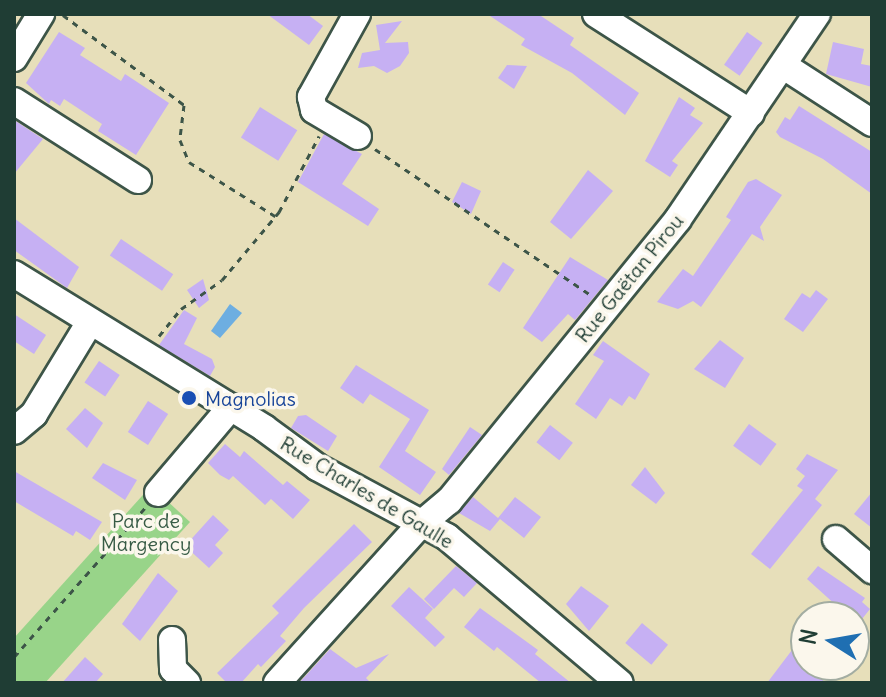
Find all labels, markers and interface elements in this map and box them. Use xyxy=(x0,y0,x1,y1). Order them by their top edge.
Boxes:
street label: Rue Gaëtan Pirou xyxy=(570,209,688,347)
place label: Magnolias xyxy=(205,386,296,410)
marker: Magnolias xyxy=(180,389,198,407)
street label: Rue Charles de Gaulle xyxy=(276,431,458,553)
park label: Parc de Margency xyxy=(101,508,191,555)
north arrow xyxy=(790,601,870,681)
text: N xyxy=(793,627,824,647)

